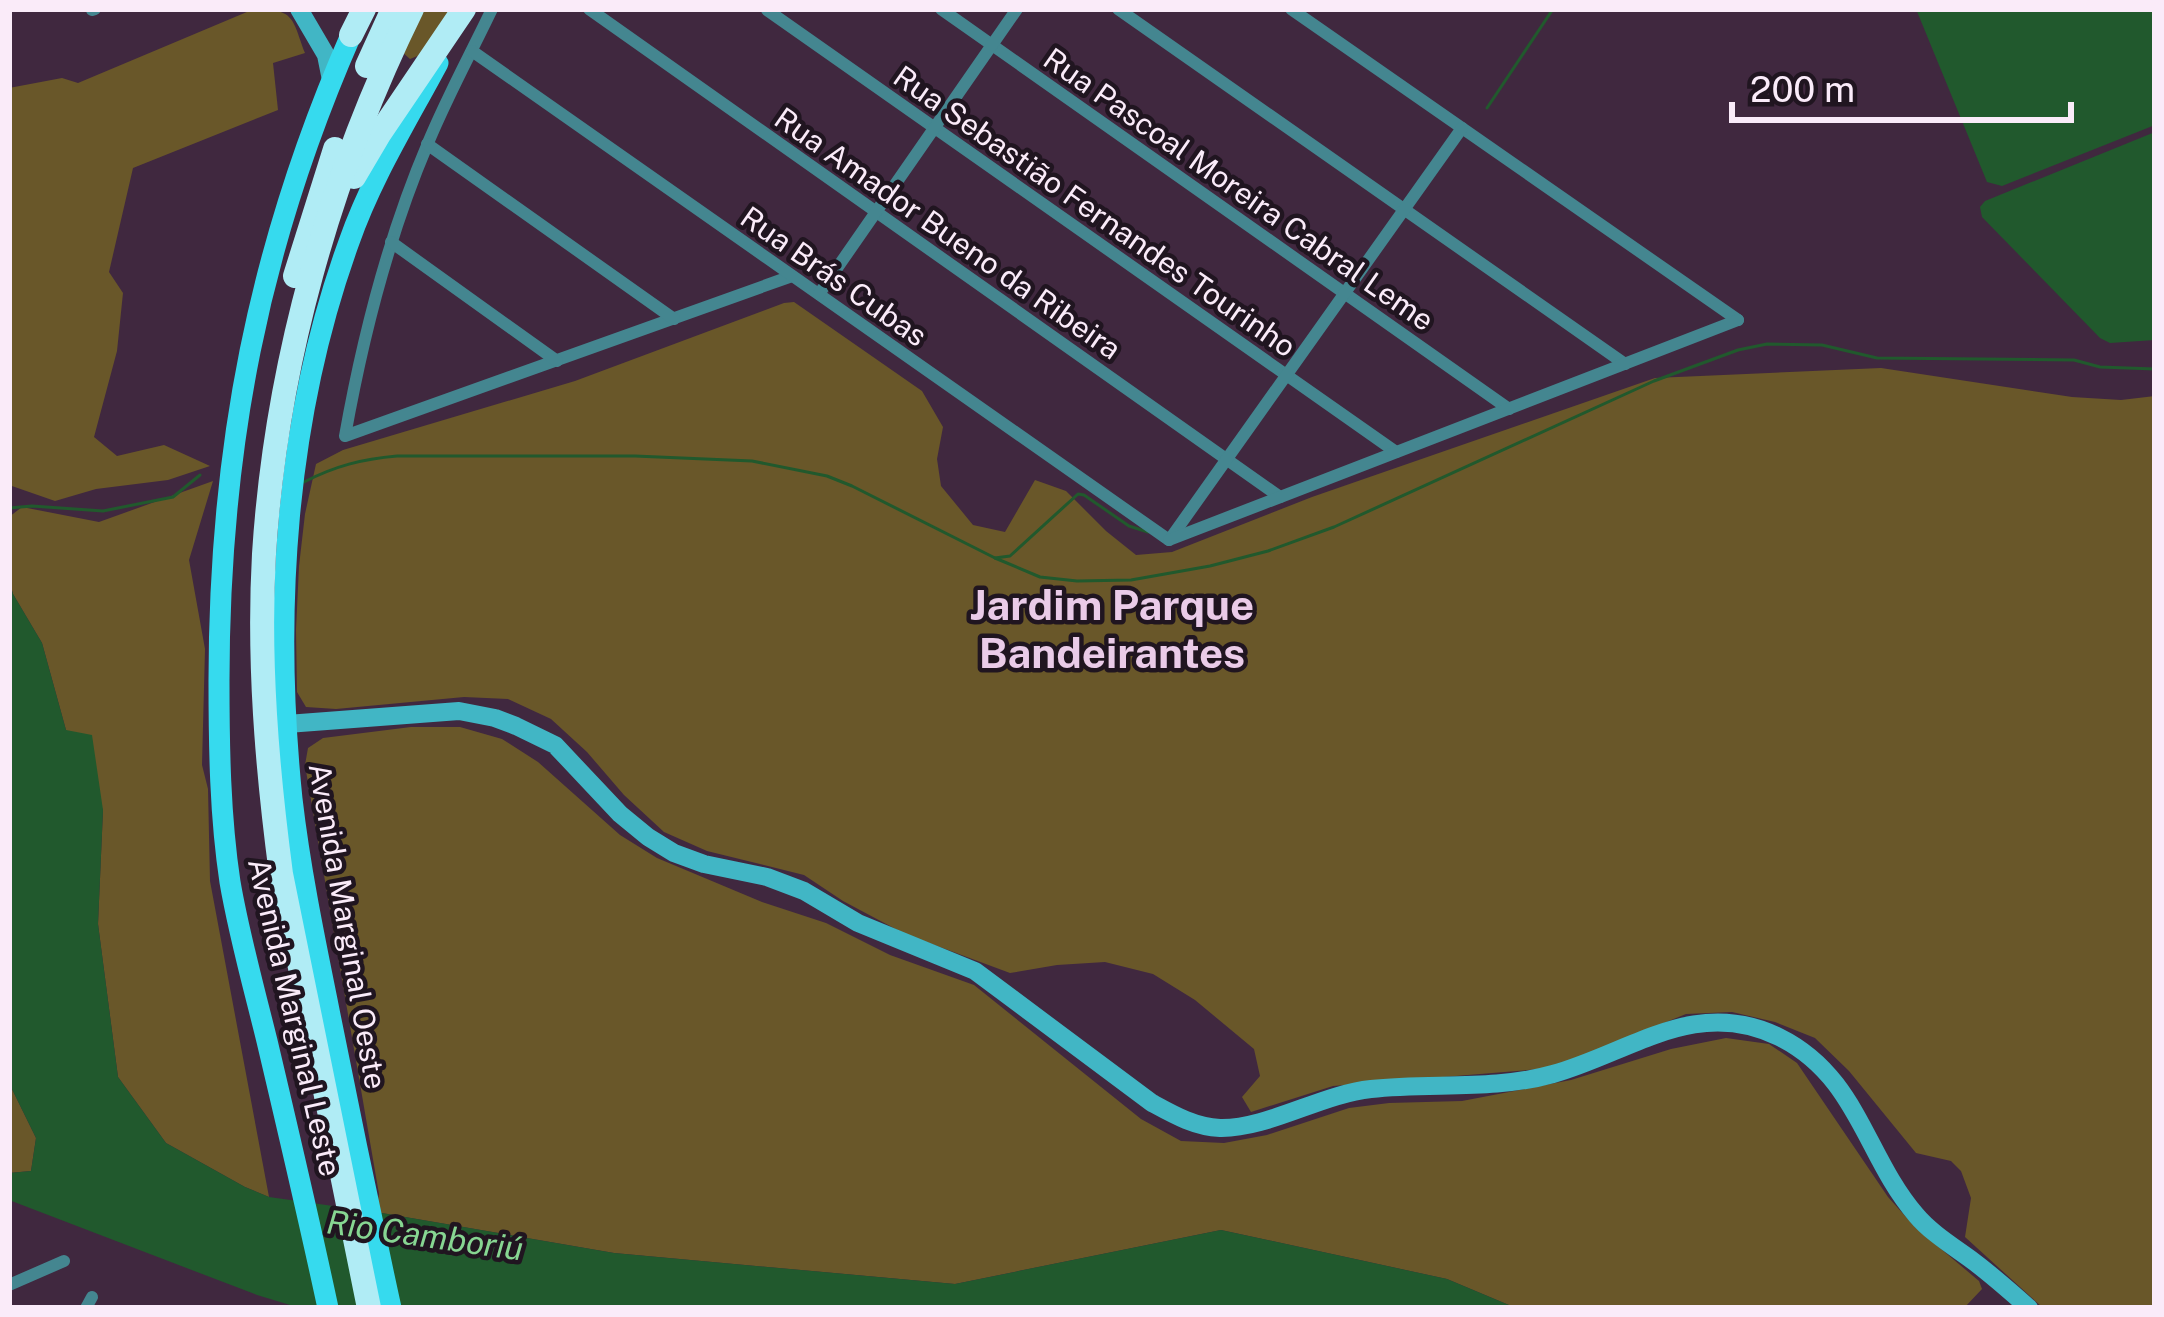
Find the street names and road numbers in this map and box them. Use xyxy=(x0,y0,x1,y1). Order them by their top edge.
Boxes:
street label: Rua Pascoal Moreira Cabral Leme xyxy=(1037,40,1441,338)
street label: Rua Sebastião Fernandes Tourinho xyxy=(887,58,1303,364)
street label: Rua Amador Bueno da Ribeira xyxy=(768,99,1128,367)
street label: Rua Brás Cubas xyxy=(734,198,934,354)
street label: Avenida Marginal Oeste xyxy=(302,760,394,1092)
street label: Avenida Marginal Leste xyxy=(241,854,349,1180)

